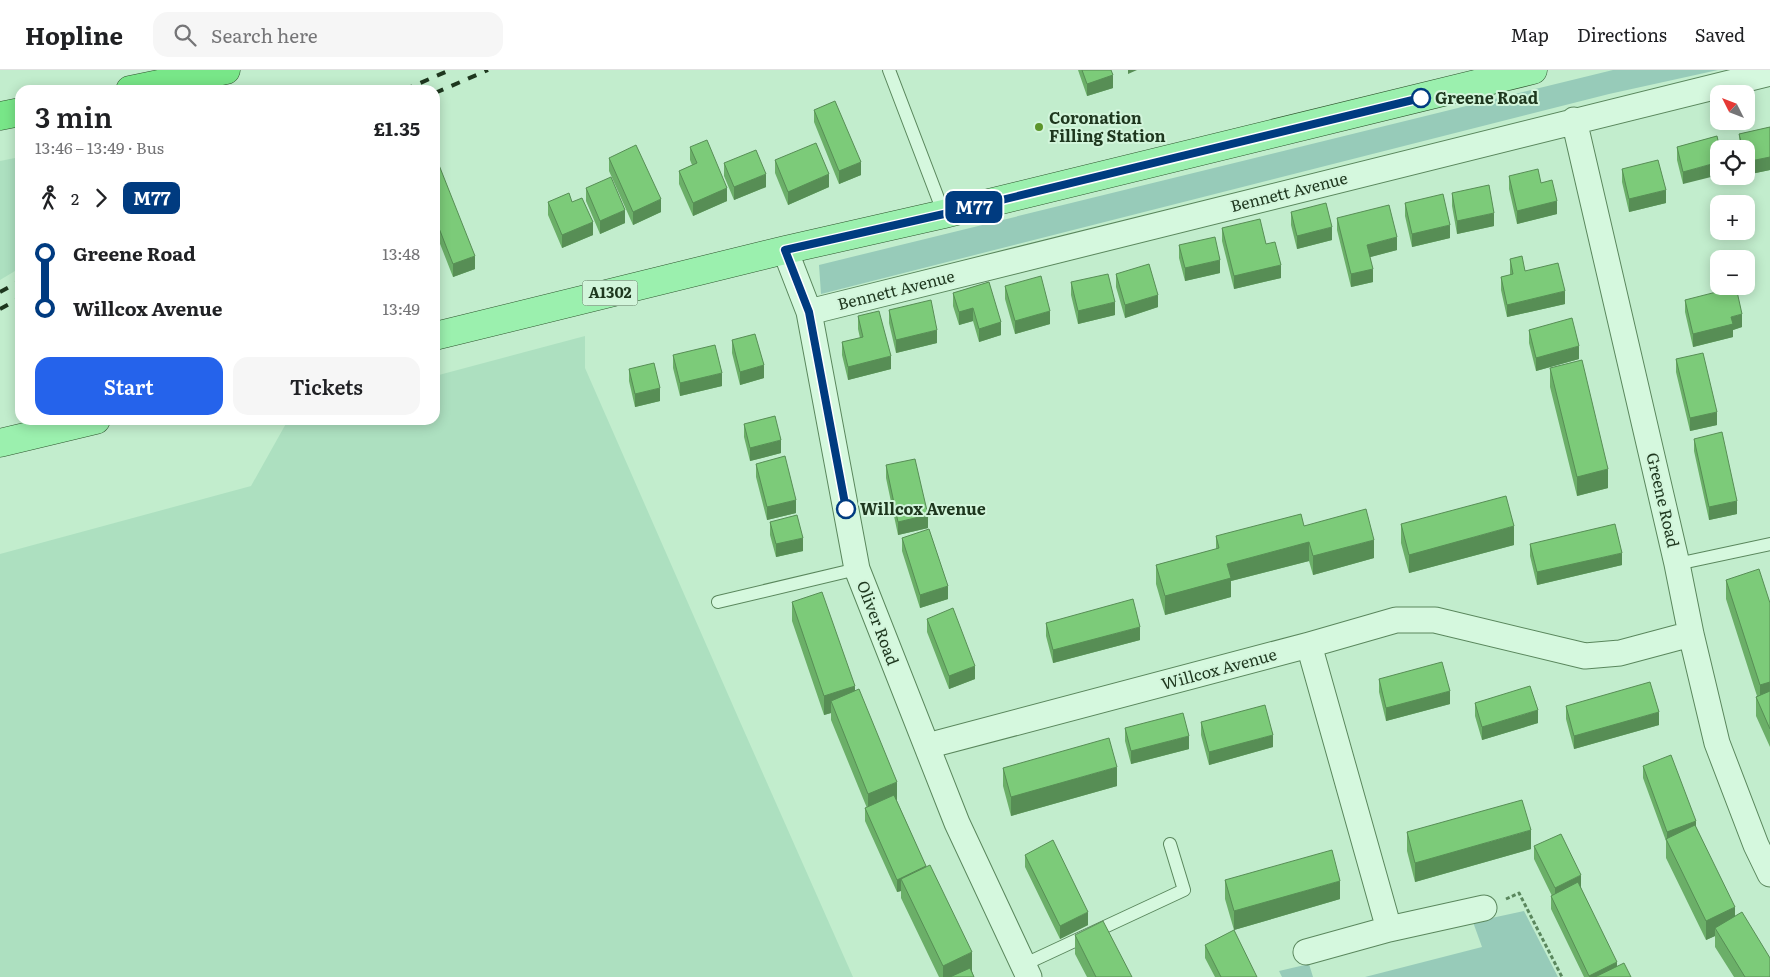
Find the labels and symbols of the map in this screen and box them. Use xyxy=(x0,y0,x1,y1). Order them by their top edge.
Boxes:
place label: Greene Road xyxy=(1435,85,1539,109)
north arrow xyxy=(1710,85,1755,130)
marker: Greene Road xyxy=(1411,88,1431,108)
place label: Coronation Filling Station xyxy=(1049,105,1166,147)
marker: Coronation Filling Station xyxy=(1033,121,1045,133)
street label: Bennett Avenue xyxy=(1228,165,1350,217)
line badge: M77 xyxy=(945,191,1003,223)
street label: Bennett Avenue xyxy=(835,263,957,315)
road number: A1302 xyxy=(582,280,638,306)
street label: Greene Road xyxy=(1641,450,1687,550)
place label: Willcox Avenue xyxy=(860,496,986,520)
marker: Willcox Avenue xyxy=(836,499,856,519)
street label: Oliver Road xyxy=(852,577,906,669)
street label: Willcox Avenue xyxy=(1158,641,1279,695)

